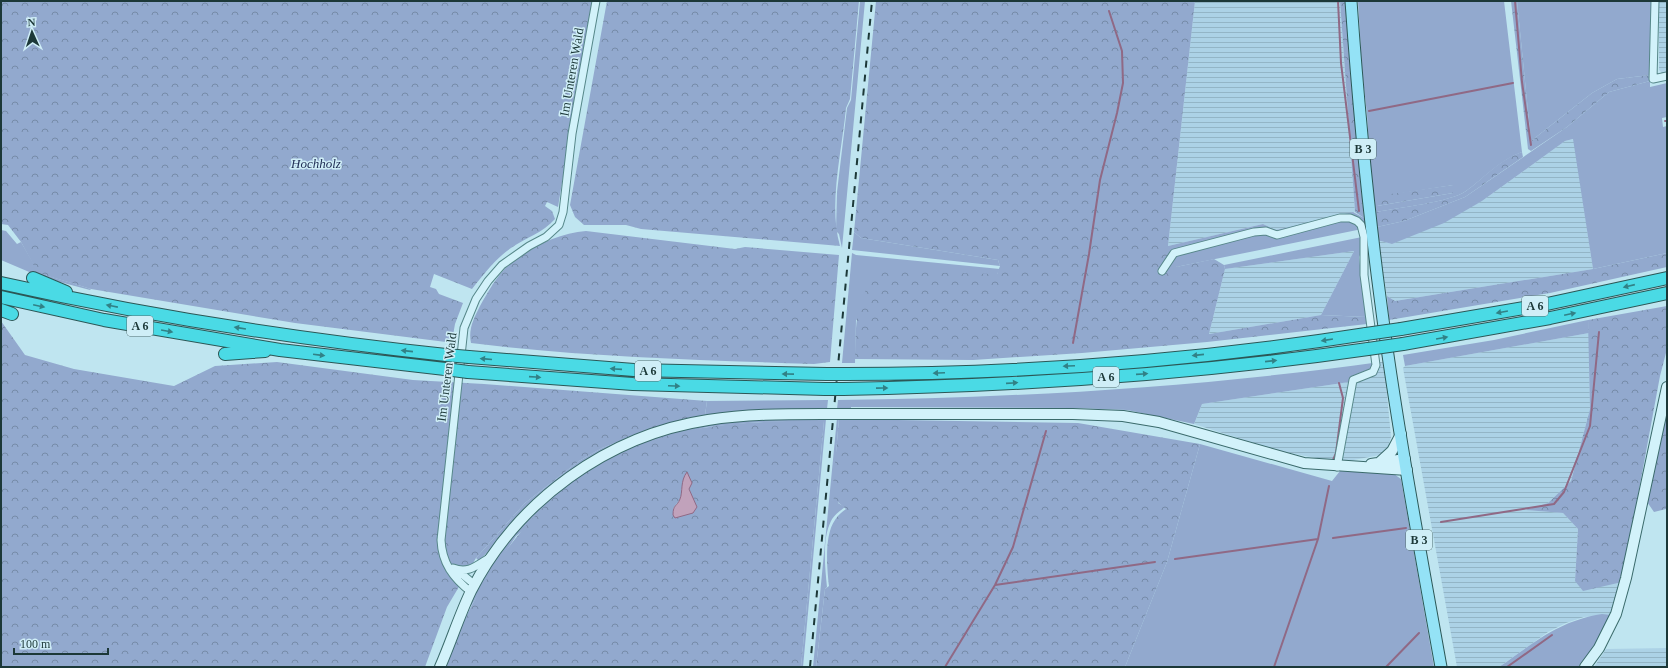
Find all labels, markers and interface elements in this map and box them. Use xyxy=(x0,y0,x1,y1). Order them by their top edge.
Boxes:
north arrow xyxy=(12,12,52,52)
text: N xyxy=(27,16,36,28)
street label: Im Unteren Wald xyxy=(556,26,587,118)
road number: B 3 xyxy=(1350,139,1376,159)
park label: Hochholz xyxy=(290,156,341,171)
one-way arrow xyxy=(1623,284,1635,290)
road number: A 6 xyxy=(1522,296,1548,316)
one-way arrow xyxy=(33,303,45,309)
one-way arrow xyxy=(106,303,118,309)
one-way arrow xyxy=(1495,310,1508,316)
one-way arrow xyxy=(1563,311,1576,317)
road number: A 6 xyxy=(127,316,153,336)
one-way arrow xyxy=(234,325,246,331)
one-way arrow xyxy=(161,328,173,334)
street label: Im Unteren Wald xyxy=(434,331,459,422)
one-way arrow xyxy=(1436,334,1448,340)
one-way arrow xyxy=(1321,337,1333,343)
one-way arrow xyxy=(401,347,413,354)
one-way arrow xyxy=(313,351,325,358)
one-way arrow xyxy=(1192,352,1204,358)
one-way arrow xyxy=(480,355,492,362)
one-way arrow xyxy=(1265,358,1277,364)
road number: A 6 xyxy=(635,361,661,381)
one-way arrow xyxy=(1063,363,1075,370)
one-way arrow xyxy=(610,365,622,372)
road number: A 6 xyxy=(1093,367,1119,387)
one-way arrow xyxy=(933,369,945,376)
one-way arrow xyxy=(781,371,794,377)
one-way arrow xyxy=(1136,371,1148,378)
one-way arrow xyxy=(529,374,541,381)
one-way arrow xyxy=(1006,380,1018,387)
one-way arrow xyxy=(668,382,680,389)
one-way arrow xyxy=(876,385,889,391)
road number: B 3 xyxy=(1406,530,1432,550)
scale bar xyxy=(14,630,108,656)
text: 100 m xyxy=(20,637,51,651)

